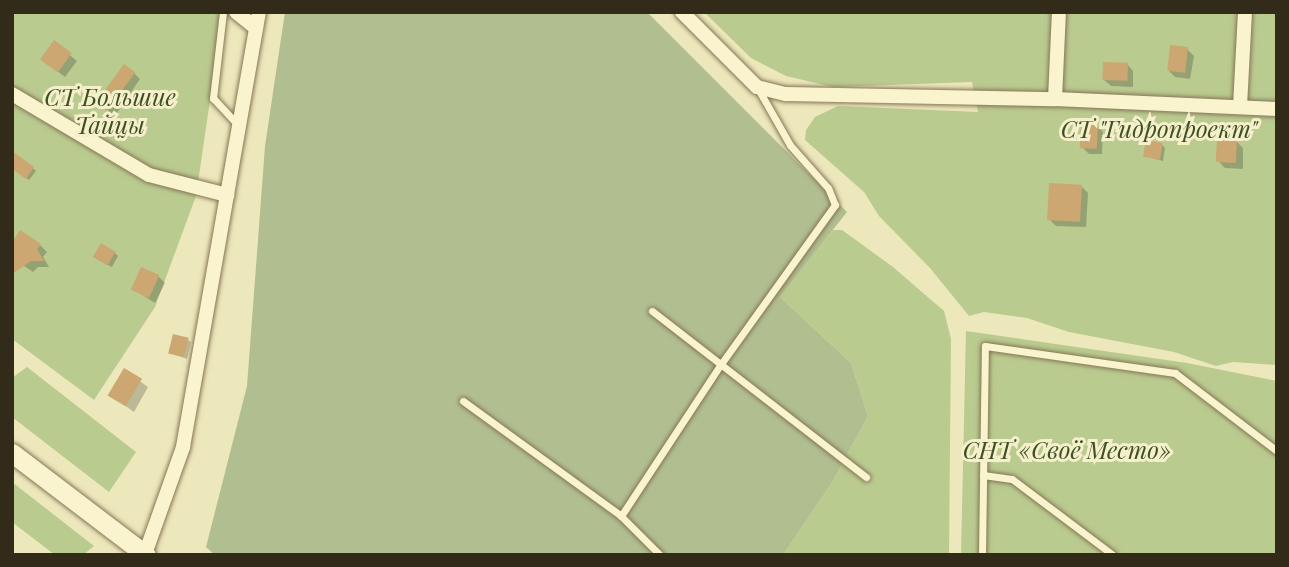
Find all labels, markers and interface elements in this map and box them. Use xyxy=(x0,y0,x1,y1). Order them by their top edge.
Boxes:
park label: СТ Большие Тайцы xyxy=(44,83,176,139)
park label: СТ "Гидропроект" xyxy=(1061,115,1257,143)
park label: СНТ «Своё Место» xyxy=(963,436,1171,464)

